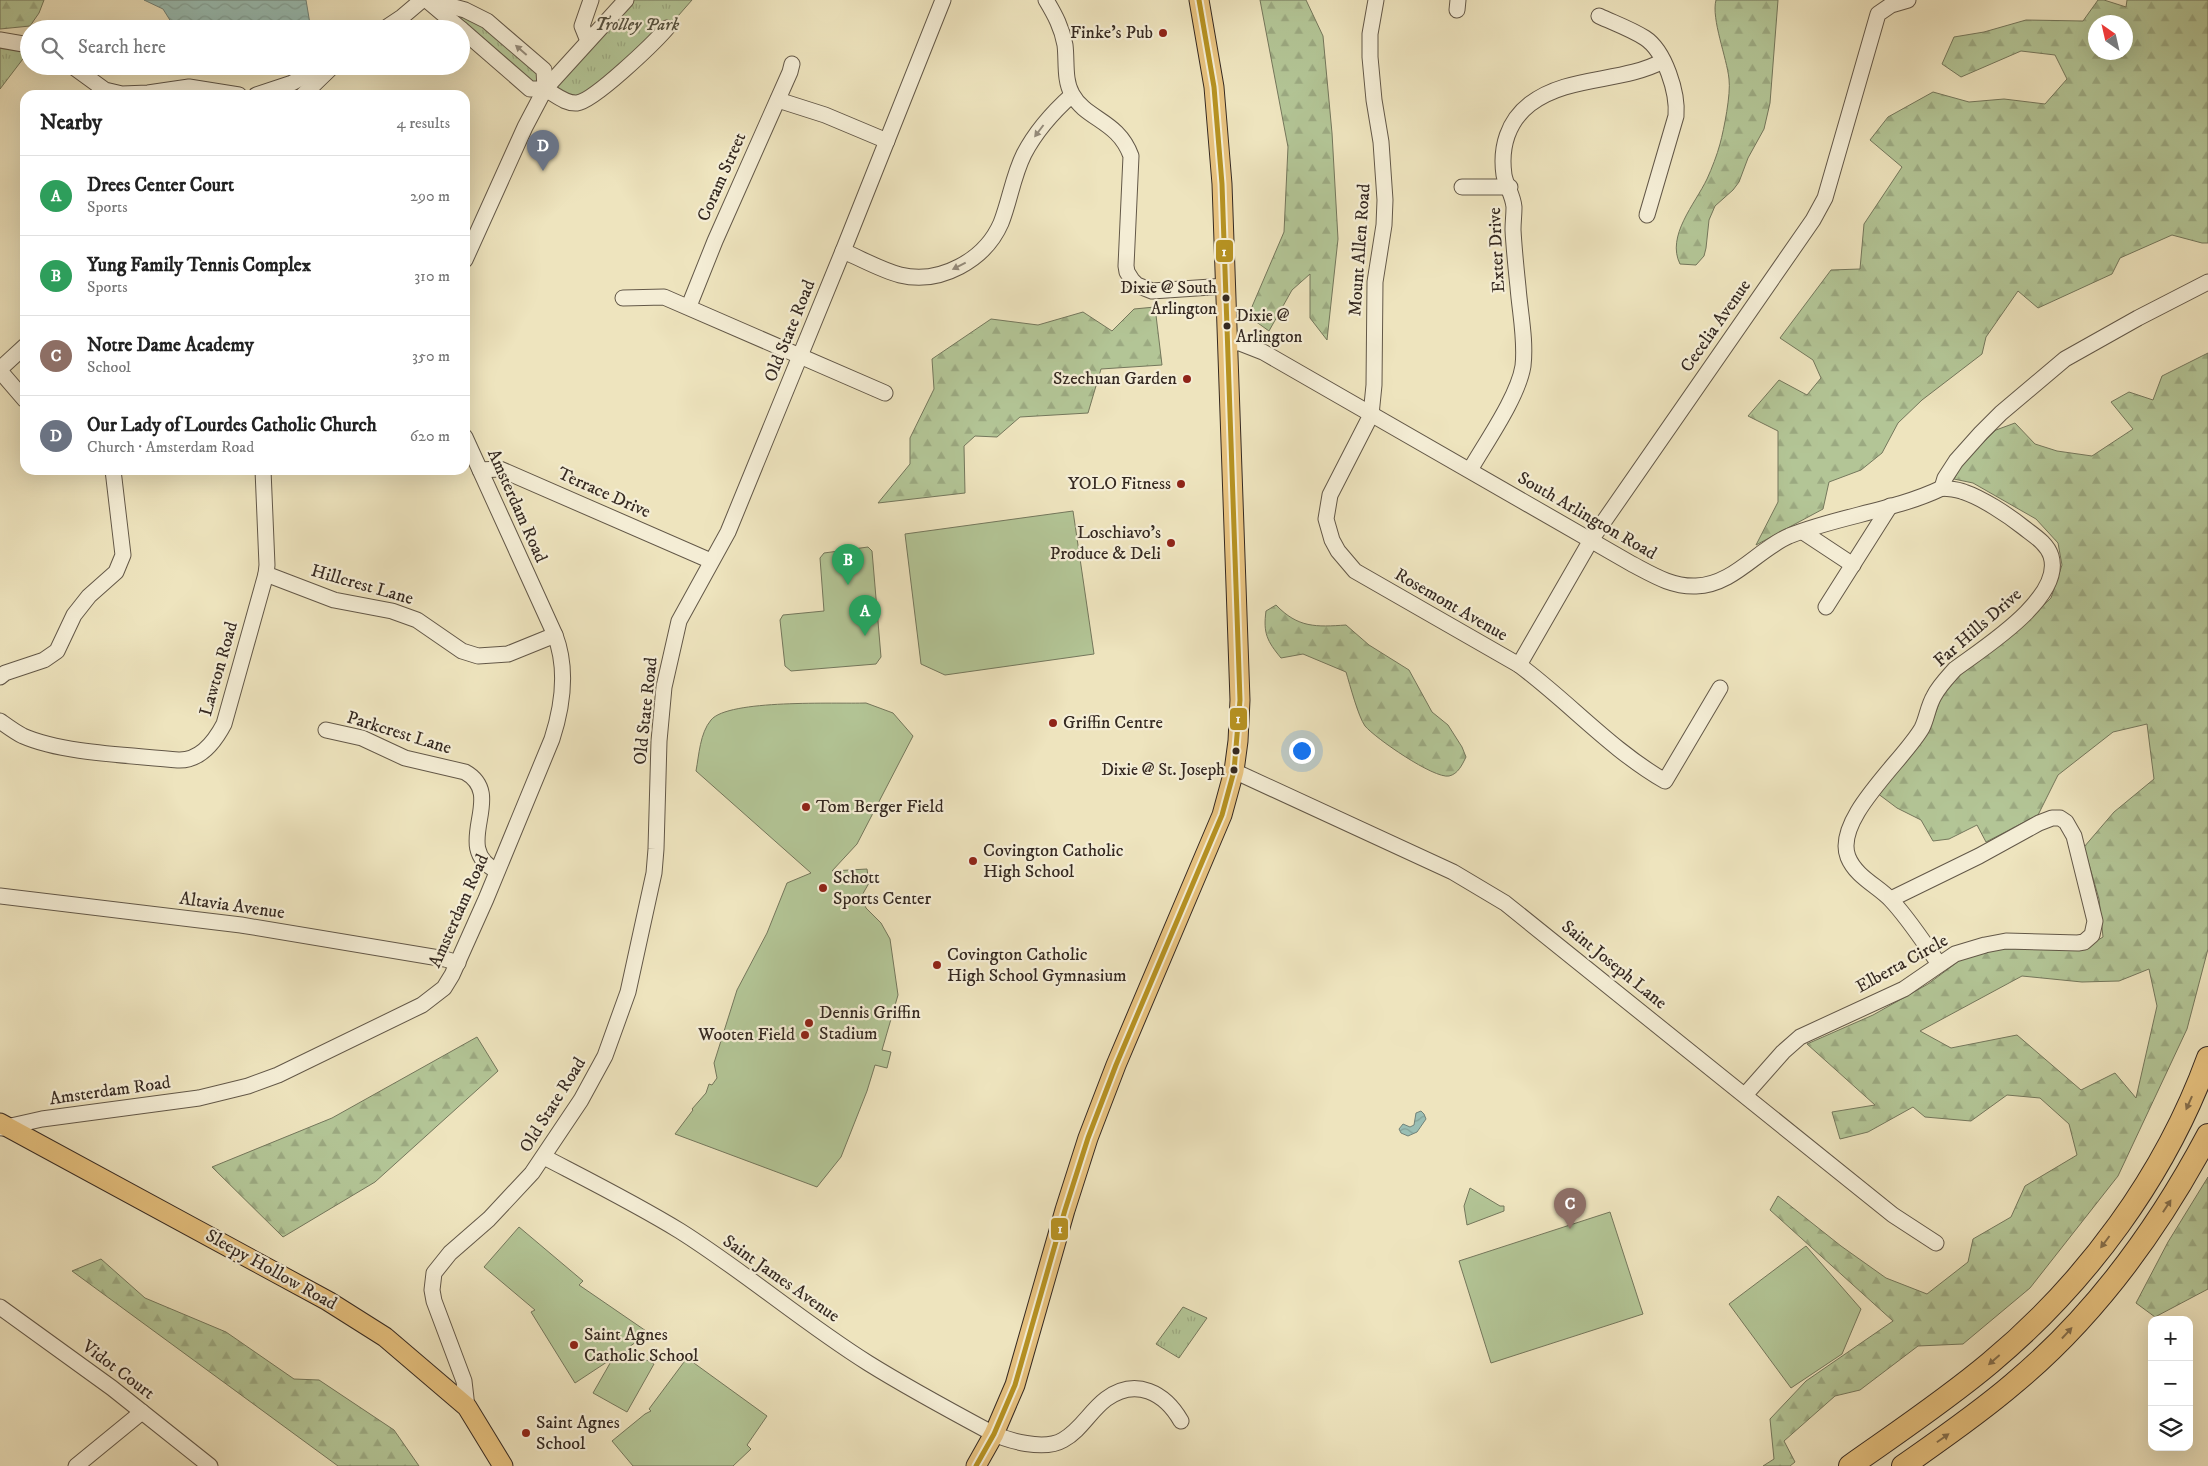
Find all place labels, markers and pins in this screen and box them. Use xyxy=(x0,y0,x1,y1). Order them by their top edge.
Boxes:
place label: Finke's Pub xyxy=(1070,22,1153,44)
marker: Finke's Pub xyxy=(1157,27,1169,39)
pin: D xyxy=(527,130,559,171)
place label: Dixie @ South Arlington xyxy=(1120,277,1217,320)
marker: Dixie @ South Arlington xyxy=(1221,293,1231,303)
place label: Dixie @ Arlington xyxy=(1236,305,1302,348)
marker: Dixie @ Arlington xyxy=(1222,321,1232,331)
place label: Szechuan Garden xyxy=(1053,368,1178,390)
marker: Szechuan Garden xyxy=(1181,373,1193,385)
place label: YOLO Fitness xyxy=(1068,473,1171,495)
marker: YOLO Fitness xyxy=(1175,478,1187,490)
place label: Loschiavo's Produce & Deli xyxy=(1050,522,1161,565)
marker: Loschiavo's Produce & Deli xyxy=(1165,537,1177,549)
pin: B xyxy=(832,544,864,585)
pin: A xyxy=(849,595,881,636)
place label: Griffin Centre xyxy=(1063,712,1163,734)
marker: Griffin Centre xyxy=(1047,717,1059,729)
unlabelled marker xyxy=(1231,746,1241,756)
place label: Dixie @ St. Joseph xyxy=(1101,759,1225,781)
marker: Dixie @ St. Joseph xyxy=(1229,765,1239,775)
place label: Tom Berger Field xyxy=(816,796,944,818)
marker: Tom Berger Field xyxy=(800,801,812,813)
place label: Covington Catholic High School xyxy=(983,840,1124,883)
marker: Covington Catholic High School xyxy=(967,855,979,867)
place label: Schott Sports Center xyxy=(833,867,931,910)
marker: Schott Sports Center xyxy=(817,882,829,894)
place label: Covington Catholic High School Gymnasium xyxy=(947,944,1127,987)
marker: Covington Catholic High School Gymnasium xyxy=(931,959,943,971)
place label: Dennis Griffin Stadium xyxy=(819,1002,921,1045)
marker: Dennis Griffin Stadium xyxy=(803,1017,815,1029)
place label: Wooten Field xyxy=(697,1024,795,1046)
marker: Wooten Field xyxy=(799,1029,811,1041)
pin: C xyxy=(1554,1188,1586,1229)
place label: Saint Agnes Catholic School xyxy=(584,1324,699,1367)
marker: Saint Agnes Catholic School xyxy=(568,1339,580,1351)
place label: Saint Agnes School xyxy=(536,1412,620,1455)
marker: Saint Agnes School xyxy=(520,1427,532,1439)

